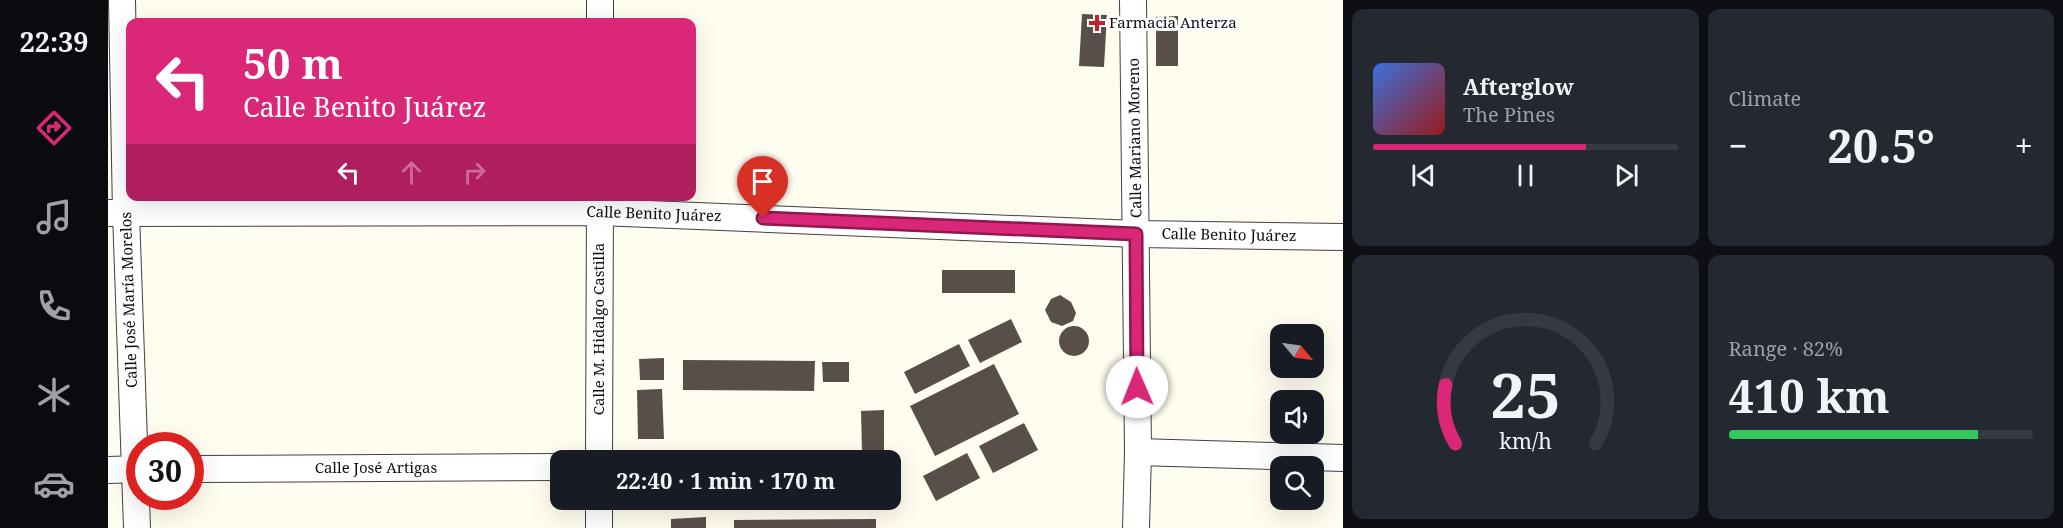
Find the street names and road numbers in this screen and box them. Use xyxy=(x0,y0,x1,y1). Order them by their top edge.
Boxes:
street label: Calle Mariano Moreno xyxy=(1123,58,1145,218)
street label: Calle Benito Juárez xyxy=(586,201,722,225)
street label: Calle José María Morelos xyxy=(115,211,141,388)
street label: Calle Benito Juárez xyxy=(1161,223,1297,245)
street label: Calle M. Hidalgo Castilla xyxy=(588,243,608,415)
street label: Calle José Artigas xyxy=(315,457,438,477)

